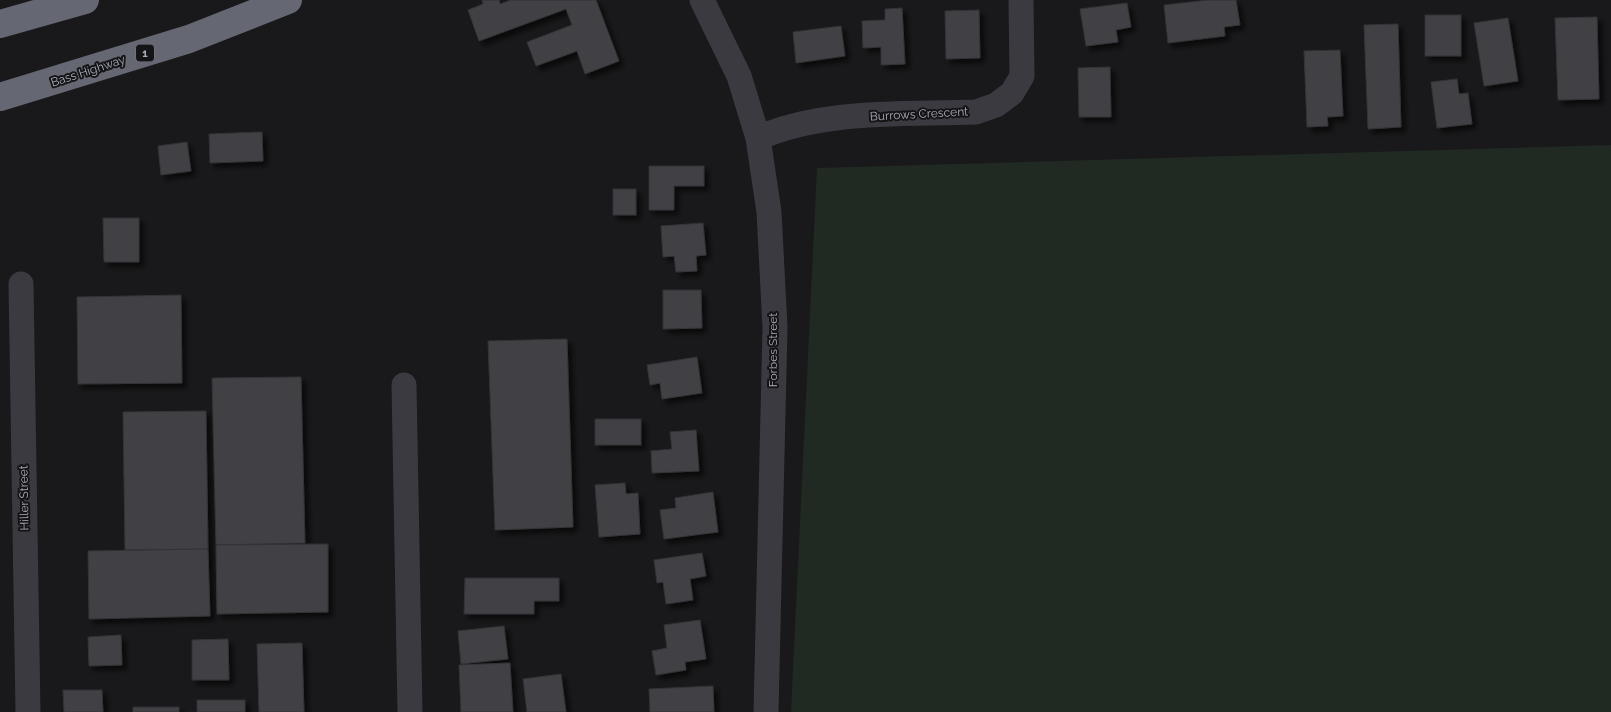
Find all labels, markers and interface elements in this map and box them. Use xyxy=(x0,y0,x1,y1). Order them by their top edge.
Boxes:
road number: 1 xyxy=(136,44,154,62)
street label: Bass Highway xyxy=(49,52,127,90)
street label: Burrows Crescent xyxy=(870,104,968,124)
street label: Forbes Street xyxy=(766,313,780,387)
street label: Hiller Street xyxy=(16,465,32,531)

